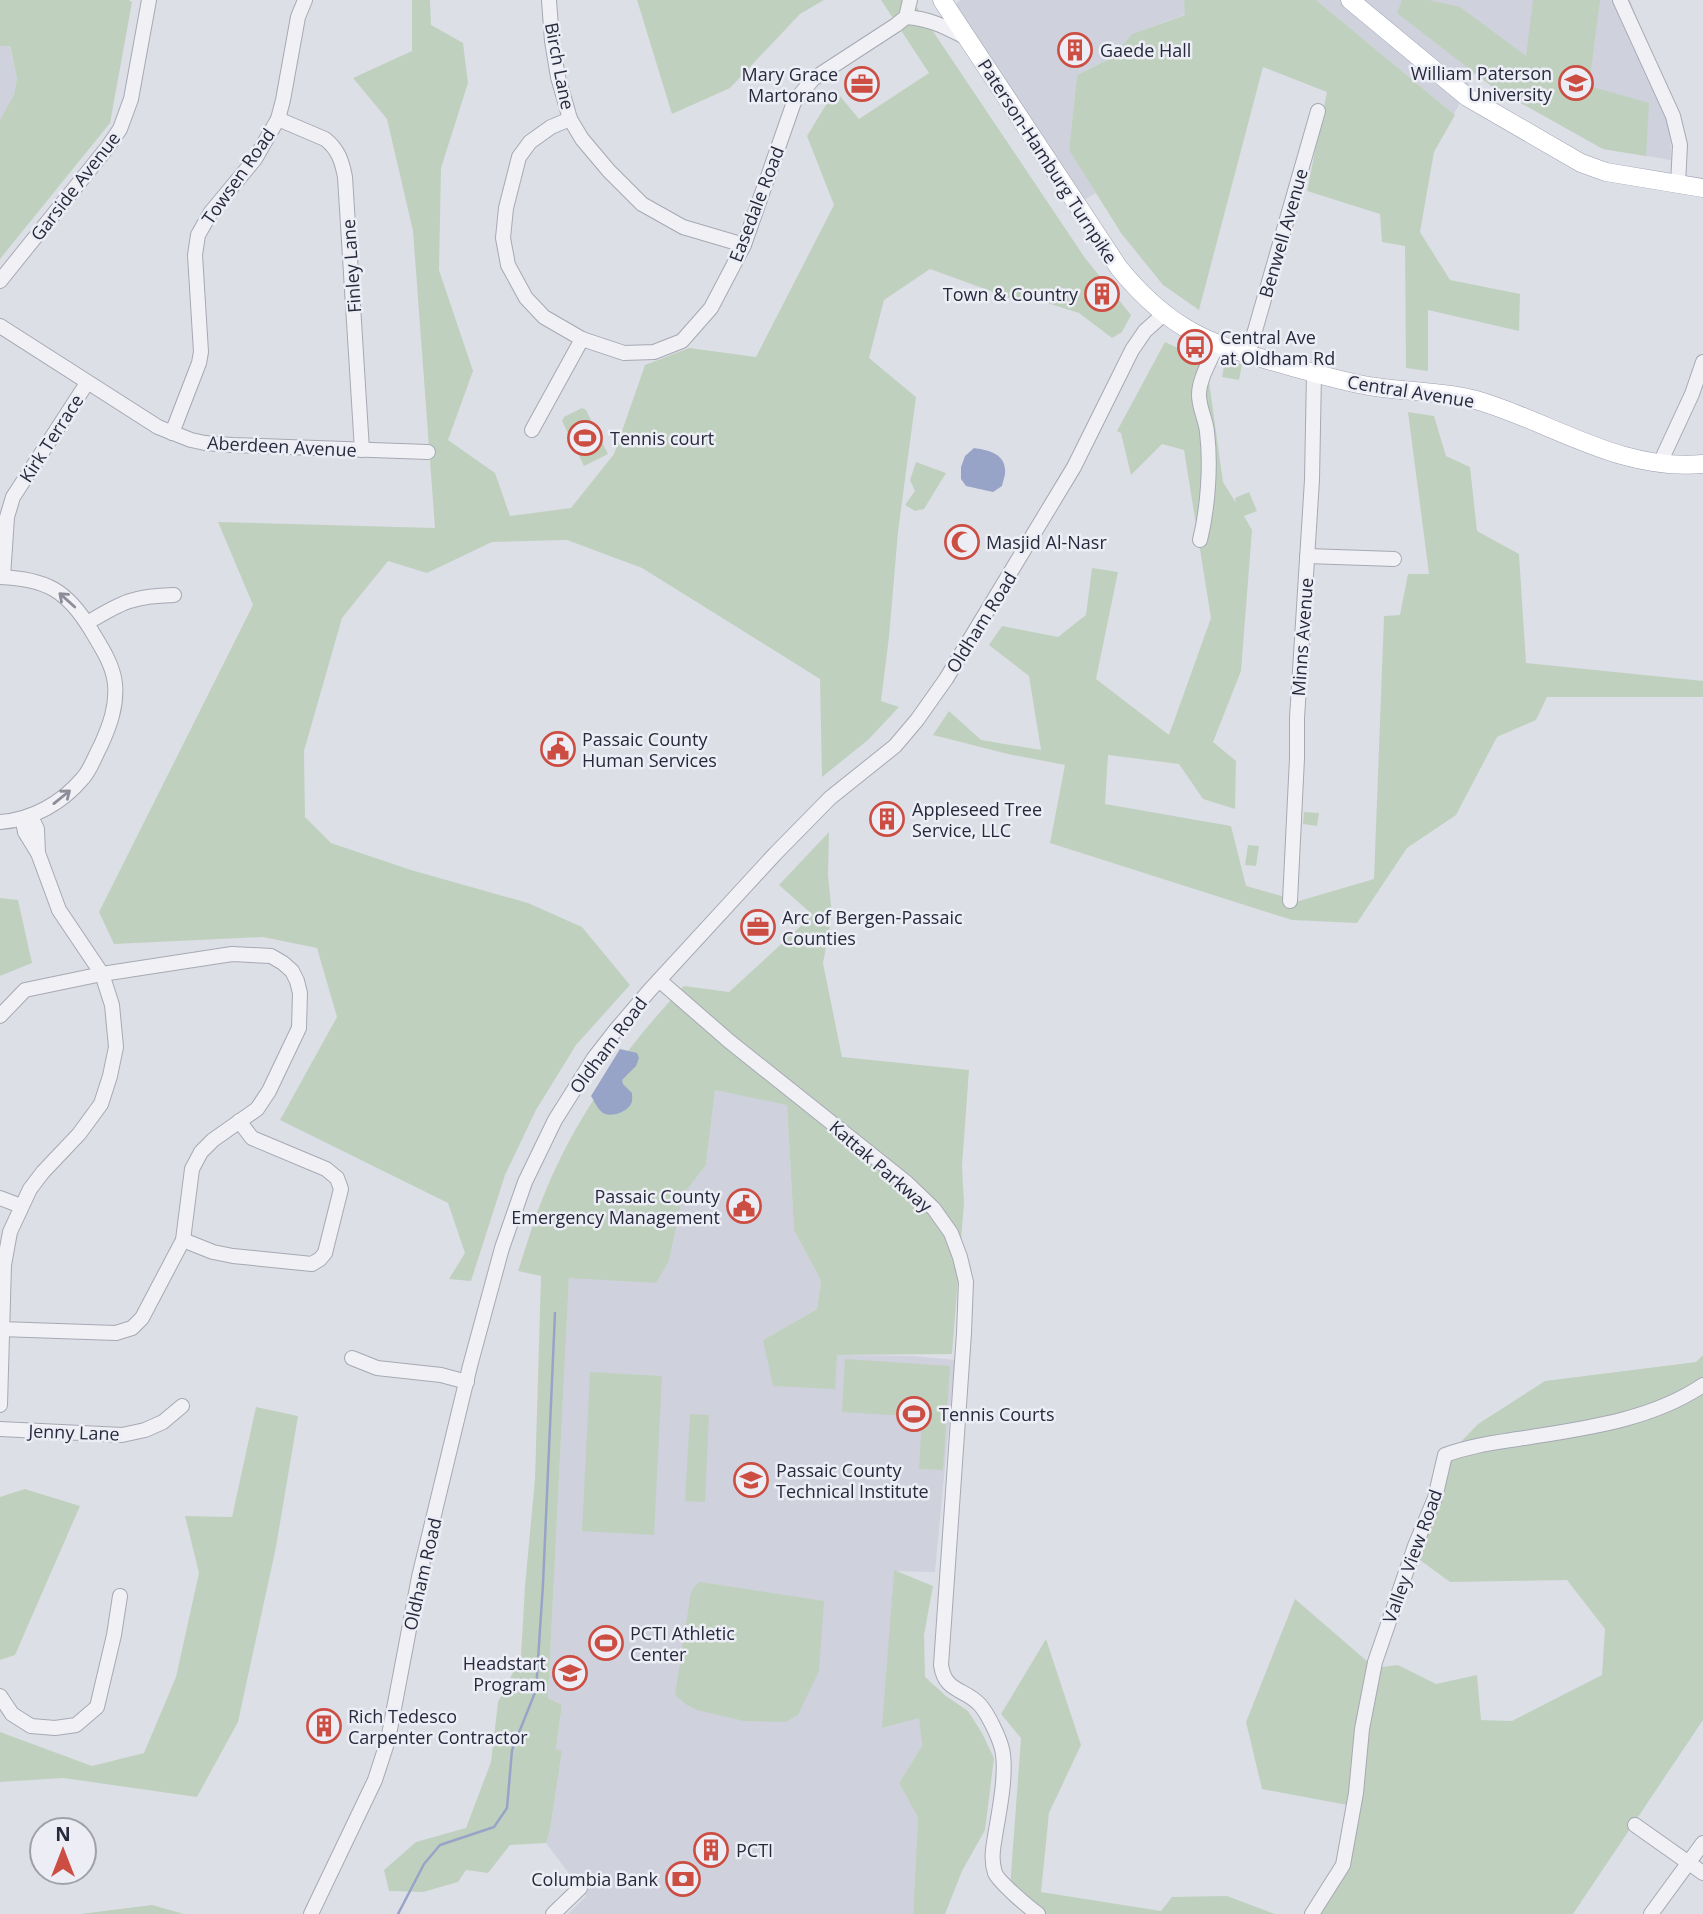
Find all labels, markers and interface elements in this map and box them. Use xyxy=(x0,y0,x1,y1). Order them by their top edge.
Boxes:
street label: Birch Lane xyxy=(540,20,580,112)
building icon: Gaede Hall xyxy=(1056,31,1094,69)
place label: Gaede Hall xyxy=(1100,38,1191,62)
street label: Paterson-Hamburg Turnpike xyxy=(973,54,1123,268)
place label: William Paterson University xyxy=(1411,61,1553,106)
place label: Mary Grace Martorano xyxy=(742,62,838,107)
school or university icon: William Paterson University xyxy=(1557,64,1595,102)
office icon: Mary Grace Martorano xyxy=(843,65,881,103)
street label: Towsen Road xyxy=(196,123,280,229)
street label: Garside Avenue xyxy=(25,127,125,245)
street label: Easedale Road xyxy=(723,143,789,265)
street label: Benwell Avenue xyxy=(1253,166,1313,300)
street label: Finley Lane xyxy=(336,218,366,314)
building icon: Town & Country xyxy=(1083,275,1121,313)
place label: Town & Country xyxy=(943,282,1079,306)
place label: Central Ave at Oldham Rd xyxy=(1220,325,1335,370)
bus stop icon: Central Ave at Oldham Rd xyxy=(1176,328,1214,366)
street label: Central Avenue xyxy=(1346,369,1476,413)
street label: Kirk Terrace xyxy=(14,389,88,487)
sports icon: Tennis court xyxy=(566,419,604,457)
place label: Tennis court xyxy=(610,426,714,450)
street label: Aberdeen Avenue xyxy=(207,430,357,462)
mosque icon: Masjid Al-Nasr xyxy=(943,523,981,561)
place label: Masjid Al-Nasr xyxy=(986,530,1107,554)
street label: Oldham Road xyxy=(940,567,1022,677)
street label: Minns Avenue xyxy=(1286,577,1318,697)
one-way arrow xyxy=(59,593,77,609)
place label: Passaic County Human Services xyxy=(582,727,717,772)
public building icon: Passaic County Human Services xyxy=(539,730,577,768)
one-way arrow xyxy=(52,789,70,805)
place label: Appleseed Tree Service, LLC xyxy=(912,797,1042,842)
building icon: Appleseed Tree Service, LLC xyxy=(868,800,906,838)
place label: Arc of Bergen-Passaic Counties xyxy=(782,905,963,950)
office icon: Arc of Bergen-Passaic Counties xyxy=(739,908,777,946)
street label: Oldham Road xyxy=(564,992,652,1098)
street label: Kattak Parkway xyxy=(825,1115,938,1218)
place label: Passaic County Emergency Management xyxy=(511,1184,721,1229)
public building icon: Passaic County Emergency Management xyxy=(725,1187,763,1225)
sports icon: Tennis Courts xyxy=(895,1395,933,1433)
place label: Tennis Courts xyxy=(939,1402,1054,1426)
street label: Jenny Lane xyxy=(26,1418,120,1446)
place label: Passaic County Technical Institute xyxy=(776,1458,929,1503)
school or university icon: Passaic County Technical Institute xyxy=(732,1461,770,1499)
street label: Valley View Road xyxy=(1377,1486,1447,1626)
street label: Oldham Road xyxy=(397,1515,447,1633)
place label: PCTI Athletic Center xyxy=(630,1621,735,1666)
sports icon: PCTI Athletic Center xyxy=(587,1624,625,1662)
place label: Headstart Program xyxy=(463,1651,546,1696)
school or university icon: Headstart Program xyxy=(551,1654,589,1692)
place label: Rich Tedesco Carpenter Contractor xyxy=(348,1704,528,1749)
building icon: Rich Tedesco Carpenter Contractor xyxy=(305,1707,343,1745)
north arrow xyxy=(28,1816,98,1886)
text: N xyxy=(55,1821,71,1847)
building icon: PCTI xyxy=(692,1831,730,1869)
place label: PCTI xyxy=(736,1838,773,1862)
bank icon: Columbia Bank xyxy=(664,1860,702,1898)
place label: Columbia Bank xyxy=(531,1867,659,1891)

